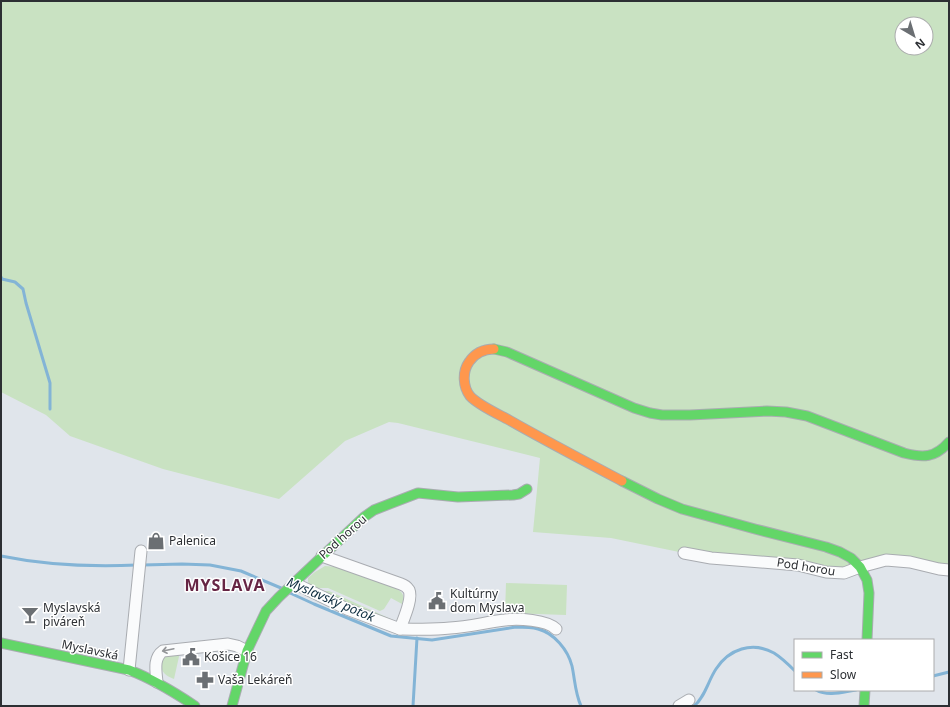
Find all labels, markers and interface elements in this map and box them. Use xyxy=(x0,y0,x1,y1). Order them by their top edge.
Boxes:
north arrow xyxy=(894,16,934,56)
text: N xyxy=(912,36,929,53)
street label: Pod horou xyxy=(315,511,370,563)
shop icon: Palenica xyxy=(146,531,166,551)
place label: Palenica xyxy=(169,532,216,549)
street label: Pod horou xyxy=(776,553,837,580)
water label: Myslavský potok xyxy=(284,572,378,626)
district label: MYSLAVA xyxy=(184,574,266,596)
place label: Kultúrny dom Myslava xyxy=(450,585,524,616)
public building icon: Kultúrny dom Myslava xyxy=(427,591,447,611)
place label: Myslavská piváreň xyxy=(43,599,101,630)
bar icon: Myslavská piváreň xyxy=(20,605,40,625)
street label: Myslavská xyxy=(60,635,120,664)
legend xyxy=(794,639,934,691)
text: Fast xyxy=(830,646,854,663)
one-way arrow xyxy=(162,647,175,655)
public building icon: Košice 16 xyxy=(181,647,201,667)
place label: Košice 16 xyxy=(204,648,257,665)
text: Slow xyxy=(830,666,857,683)
pharmacy icon: Vaša Lekáreň xyxy=(195,670,215,690)
place label: Vaša Lekáreň xyxy=(218,671,292,688)

